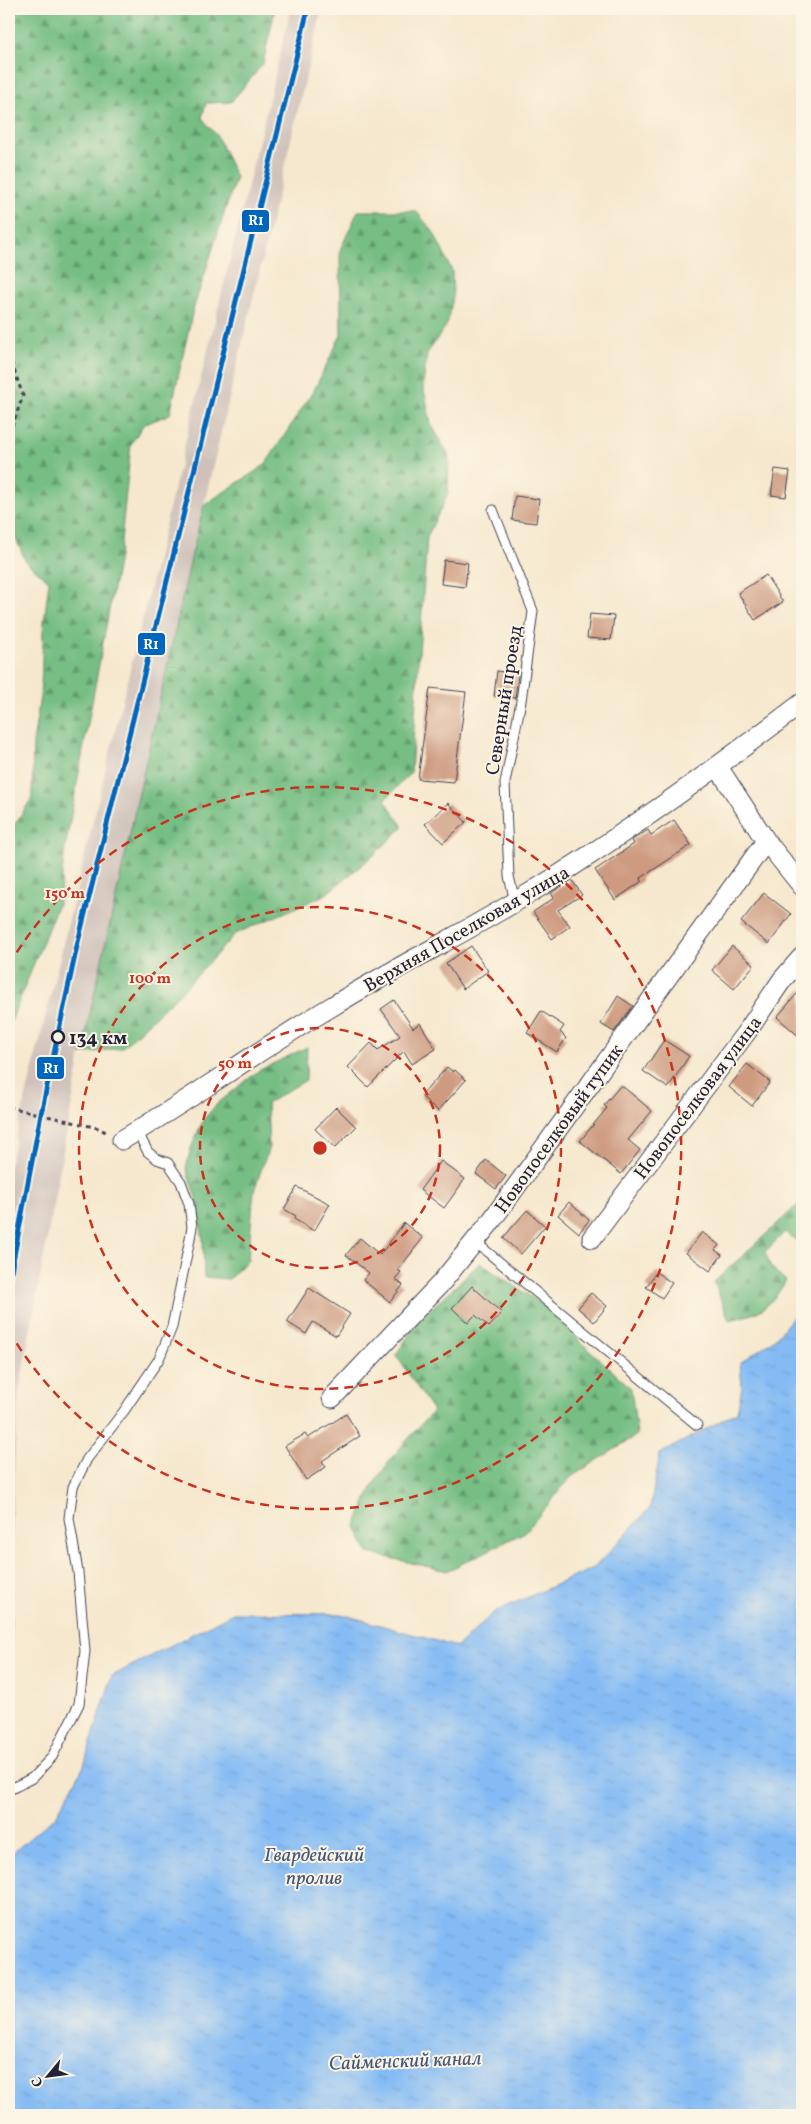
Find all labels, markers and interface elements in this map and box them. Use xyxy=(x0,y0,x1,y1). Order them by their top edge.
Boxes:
line badge: R1 xyxy=(241,209,270,233)
text: R1 xyxy=(248,212,264,231)
street label: Северный проезд xyxy=(480,623,530,777)
line badge: R1 xyxy=(137,632,166,656)
text: R1 xyxy=(143,636,159,655)
street label: Верхняя Поселковая улица xyxy=(359,860,575,999)
text: 150 m xyxy=(45,884,85,905)
text: 100 m xyxy=(129,969,172,990)
street label: Новопоселковая улица xyxy=(629,1011,769,1185)
place label: 134 км xyxy=(69,1026,127,1052)
marker: 134 км xyxy=(51,1030,65,1044)
street label: Новопоселковый тупик xyxy=(489,1039,630,1219)
text: 50 m xyxy=(218,1054,252,1075)
line badge: R1 xyxy=(36,1056,65,1080)
text: R1 xyxy=(43,1060,59,1079)
centre of rings xyxy=(311,1139,329,1157)
water label: Гвардейский пролив xyxy=(264,1842,364,1893)
water label: Сайменский канал xyxy=(328,2045,482,2079)
north arrow xyxy=(22,2052,72,2102)
text: С xyxy=(27,2073,48,2090)

